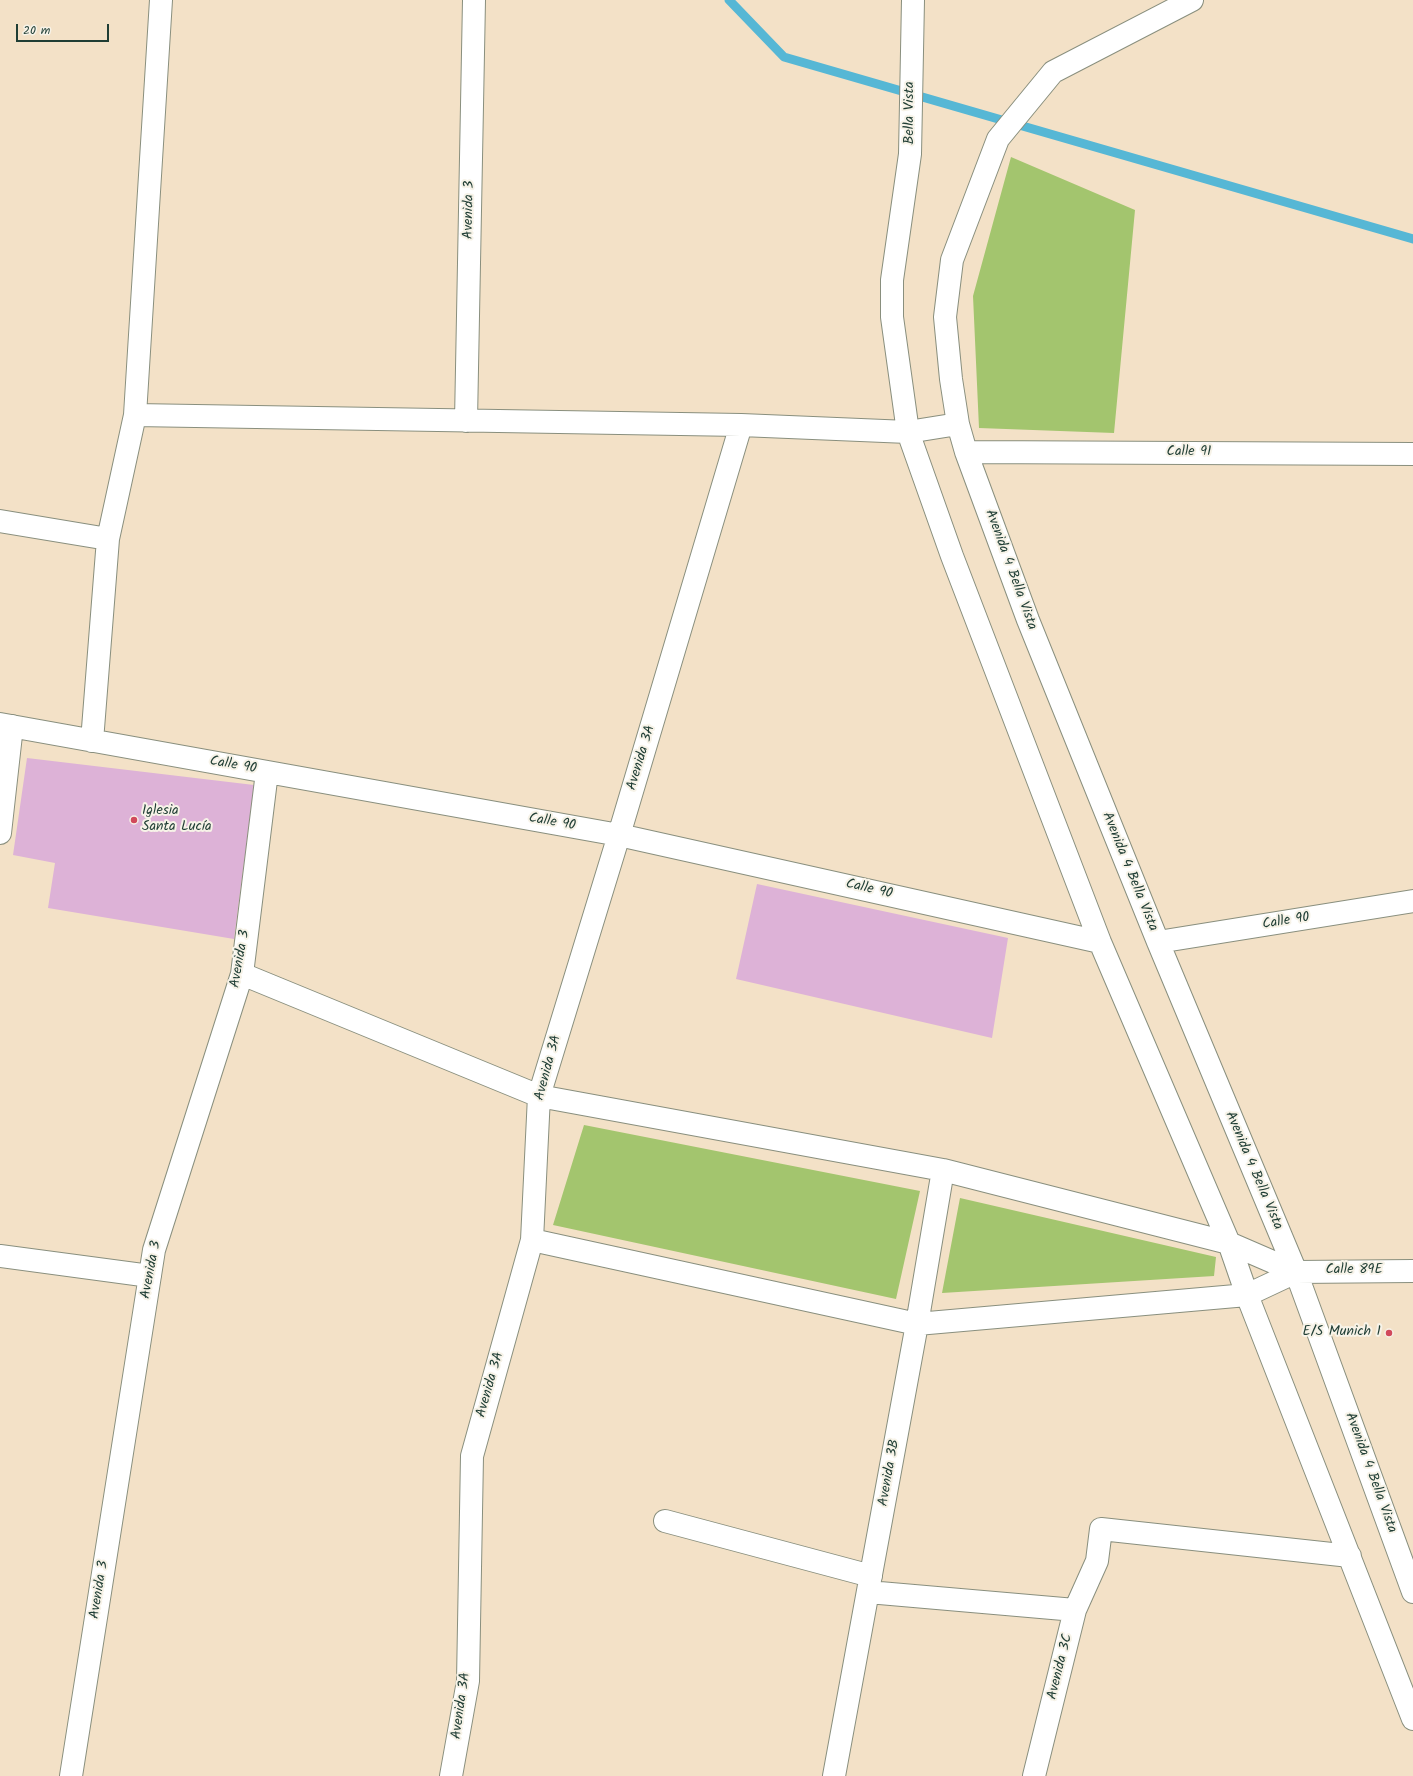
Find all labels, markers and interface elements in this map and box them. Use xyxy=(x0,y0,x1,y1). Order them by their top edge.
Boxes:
scale bar xyxy=(18,16,111,42)
text: 20 m xyxy=(23,21,50,40)
street label: Bella Vista xyxy=(903,82,919,144)
street label: Avenida 3 xyxy=(461,181,479,239)
street label: Calle 91 xyxy=(1167,445,1211,461)
street label: Avenida 4 Bella Vista xyxy=(980,507,1040,633)
street label: Avenida 3A xyxy=(624,723,660,793)
street label: Calle 90 xyxy=(208,754,258,778)
place label: Iglesia Santa Lucía xyxy=(142,804,212,836)
street label: Avenida 4 Bella Vista xyxy=(1097,810,1161,934)
street label: Calle 90 xyxy=(527,811,577,835)
marker: Iglesia Santa Lucía xyxy=(129,815,139,825)
street label: Calle 90 xyxy=(844,876,894,904)
street label: Calle 90 xyxy=(1261,910,1311,934)
street label: Avenida 3 xyxy=(228,929,254,989)
street label: Avenida 3A xyxy=(532,1033,566,1103)
street label: Avenida 4 Bella Vista xyxy=(1220,1109,1286,1233)
street label: Avenida 3 xyxy=(138,1240,166,1300)
street label: Calle 89E xyxy=(1325,1263,1383,1279)
place label: E/S Munich 1 xyxy=(1302,1325,1381,1341)
marker: E/S Munich 1 xyxy=(1384,1328,1394,1338)
street label: Avenida 3A xyxy=(474,1350,508,1420)
street label: Avenida 4 Bella Vista xyxy=(1340,1410,1400,1536)
street label: Avenida 3B xyxy=(876,1438,904,1508)
street label: Avenida 3 xyxy=(87,1560,113,1620)
street label: Avenida 3C xyxy=(1045,1632,1077,1702)
street label: Avenida 3A xyxy=(449,1672,475,1740)

